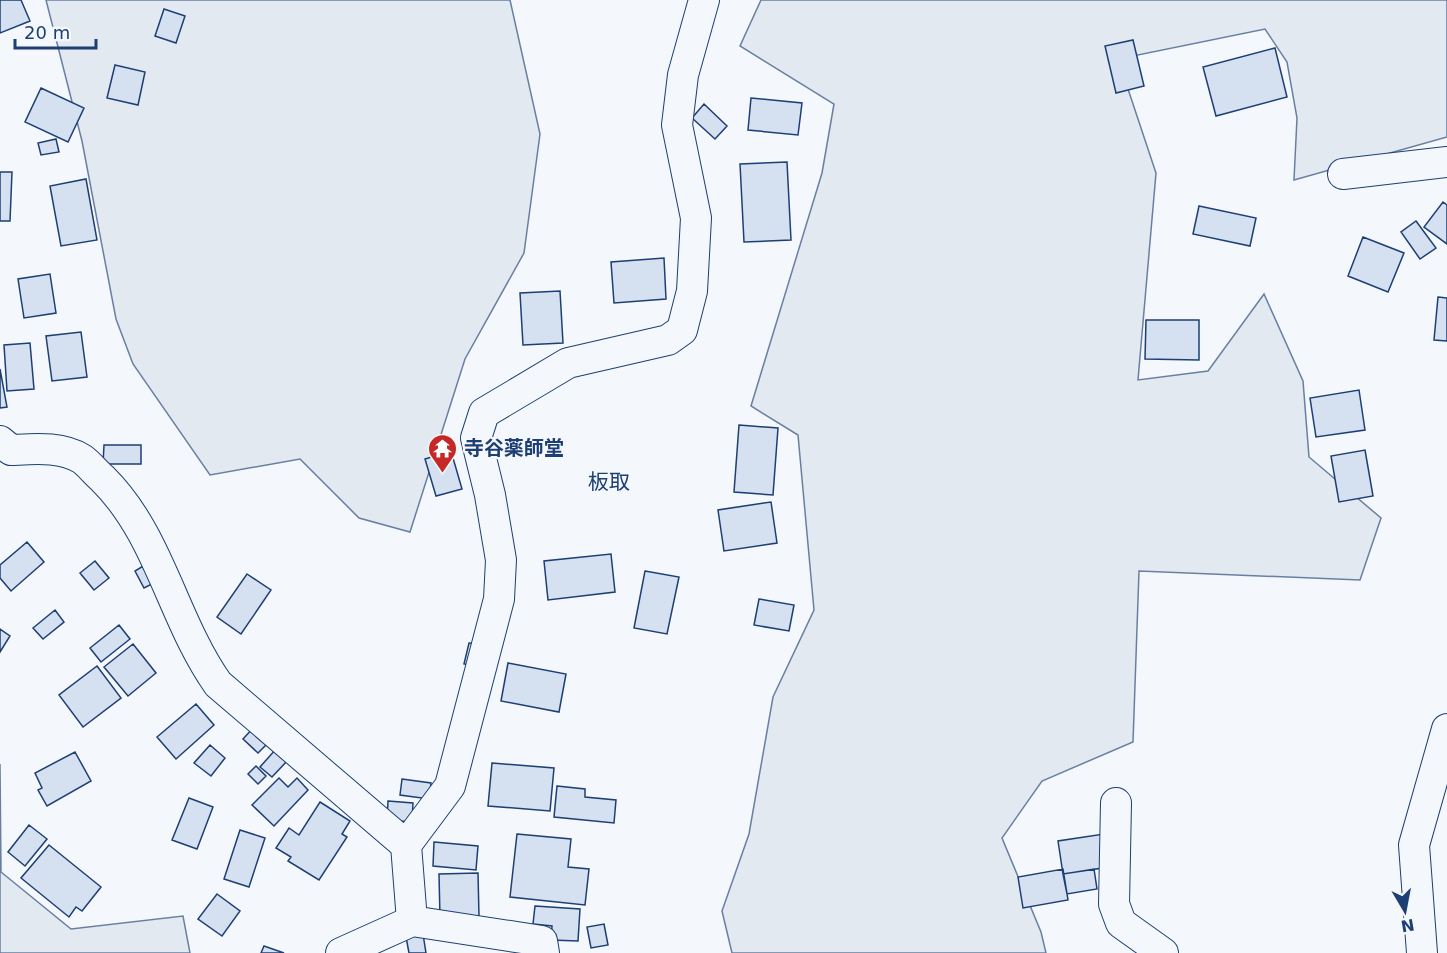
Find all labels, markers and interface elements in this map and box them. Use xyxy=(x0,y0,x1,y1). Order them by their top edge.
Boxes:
scale bar xyxy=(15,12,96,50)
text: 20 m xyxy=(24,22,70,43)
temple icon: 寺谷薬師堂 xyxy=(427,432,459,474)
place label: 寺谷薬師堂 xyxy=(464,436,564,460)
district label: 板取 xyxy=(588,470,630,494)
north arrow xyxy=(1375,881,1435,941)
text: N xyxy=(1399,915,1416,936)

